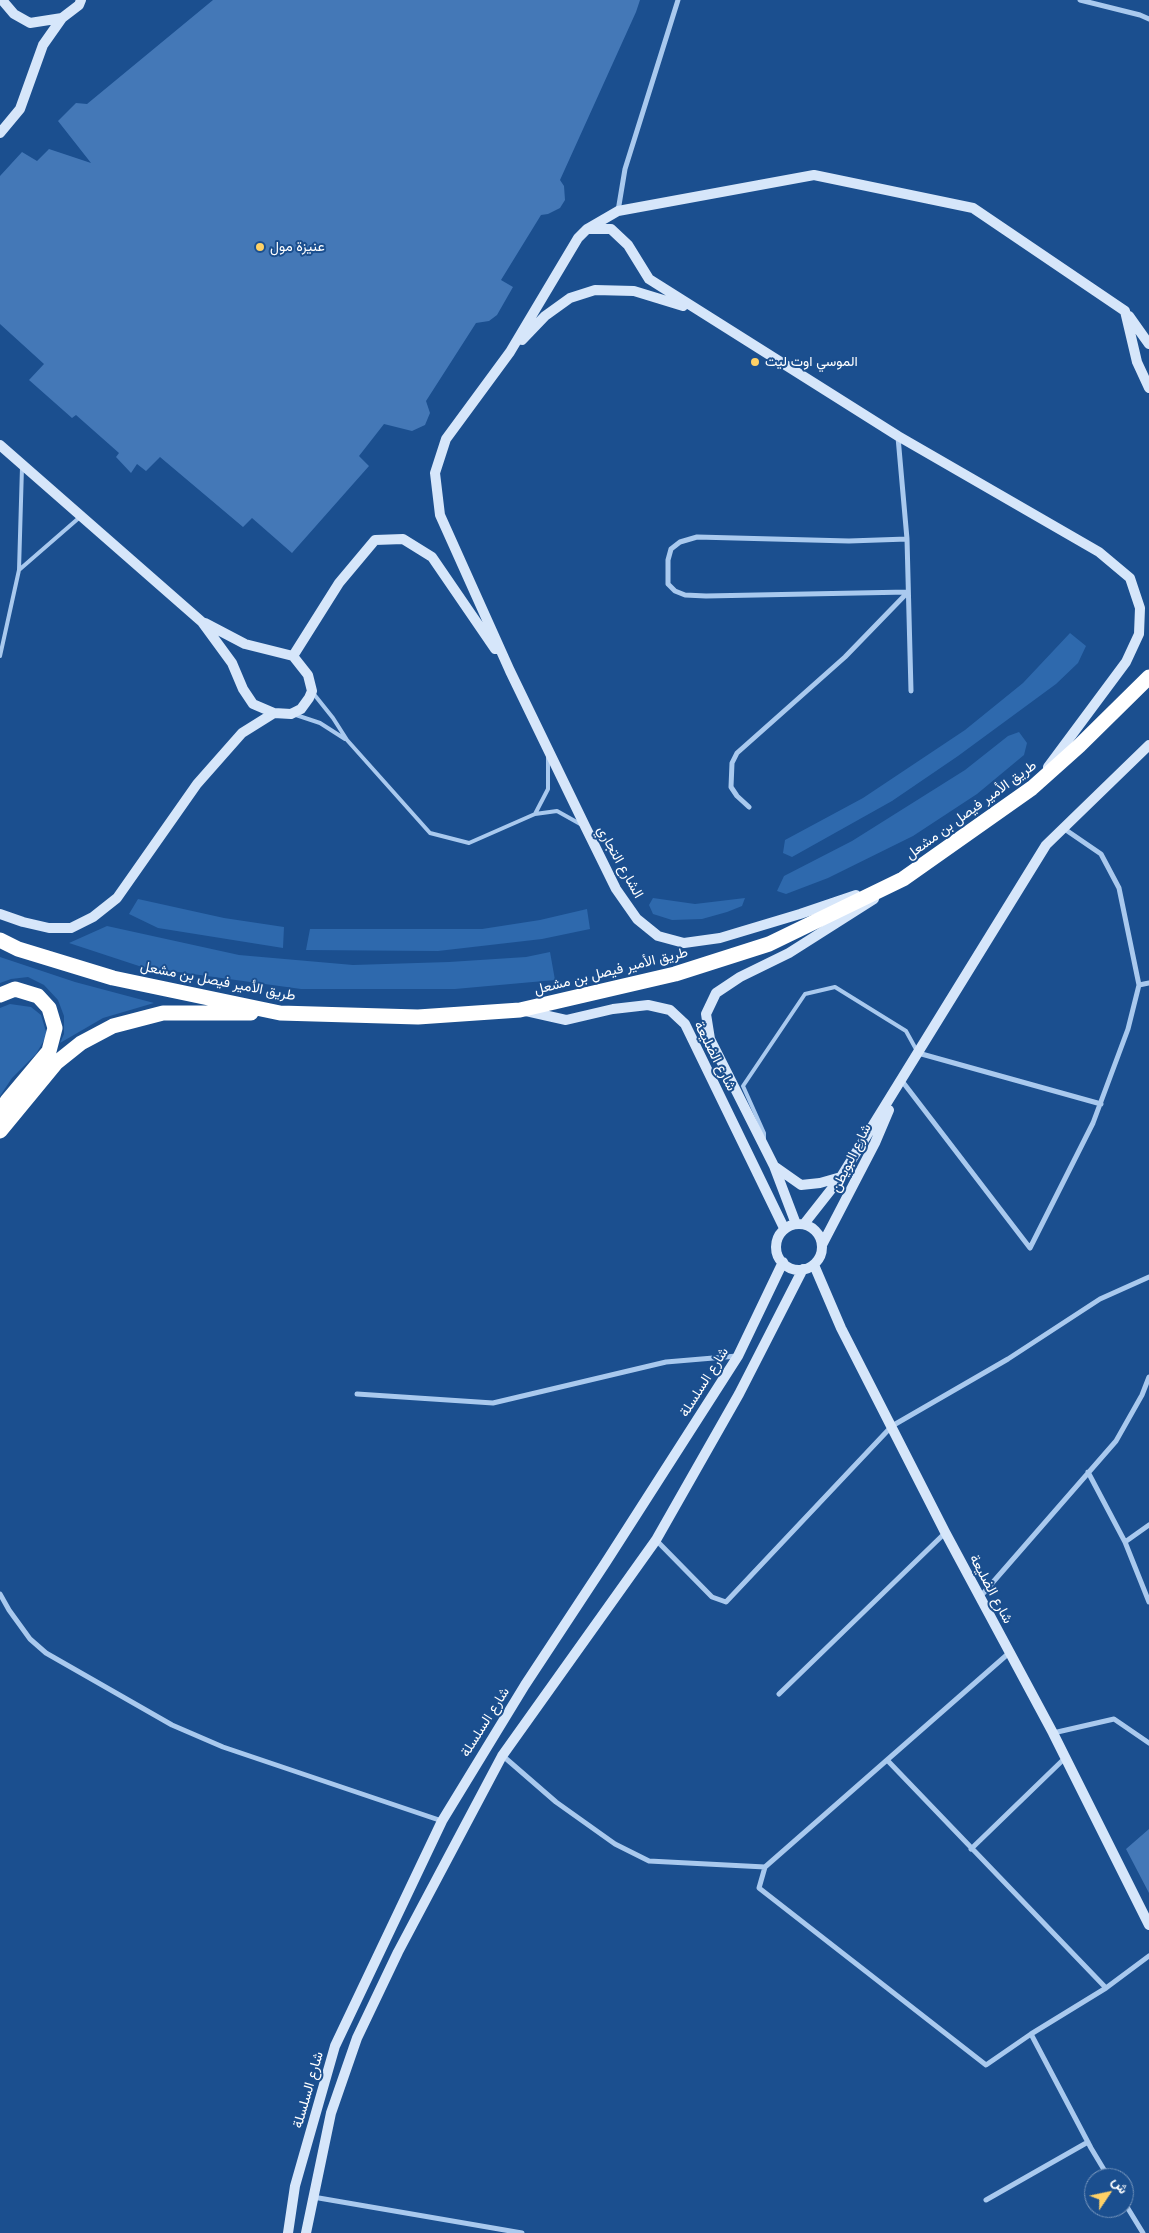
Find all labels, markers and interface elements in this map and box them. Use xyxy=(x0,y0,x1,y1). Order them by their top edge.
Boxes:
place label: عنيزة مول xyxy=(270,239,325,255)
marker: عنيزة مول xyxy=(254,241,266,253)
place label: الموسي اوت ليت xyxy=(765,354,858,370)
marker: الموسي اوت ليت xyxy=(749,356,761,368)
street label: طريق الأمير فيصل بن مشعل xyxy=(902,757,1040,863)
street label: الشارع التجاري xyxy=(593,823,647,901)
street label: طريق الأمير فيصل بن مشعل xyxy=(532,944,690,998)
street label: طريق الأمير فيصل بن مشعل xyxy=(139,958,297,1004)
street label: شارع الضليعة xyxy=(690,1018,740,1094)
street label: شارع البويطن xyxy=(827,1121,875,1195)
street label: شارع السلسلة xyxy=(676,1344,732,1420)
street label: شارع الضليعة xyxy=(966,1552,1016,1626)
street label: شارع السلسلة xyxy=(457,1684,513,1760)
street label: شارع السلسلة xyxy=(289,2050,327,2130)
north arrow xyxy=(1084,2168,1134,2218)
text: ش xyxy=(1108,2173,1133,2197)

